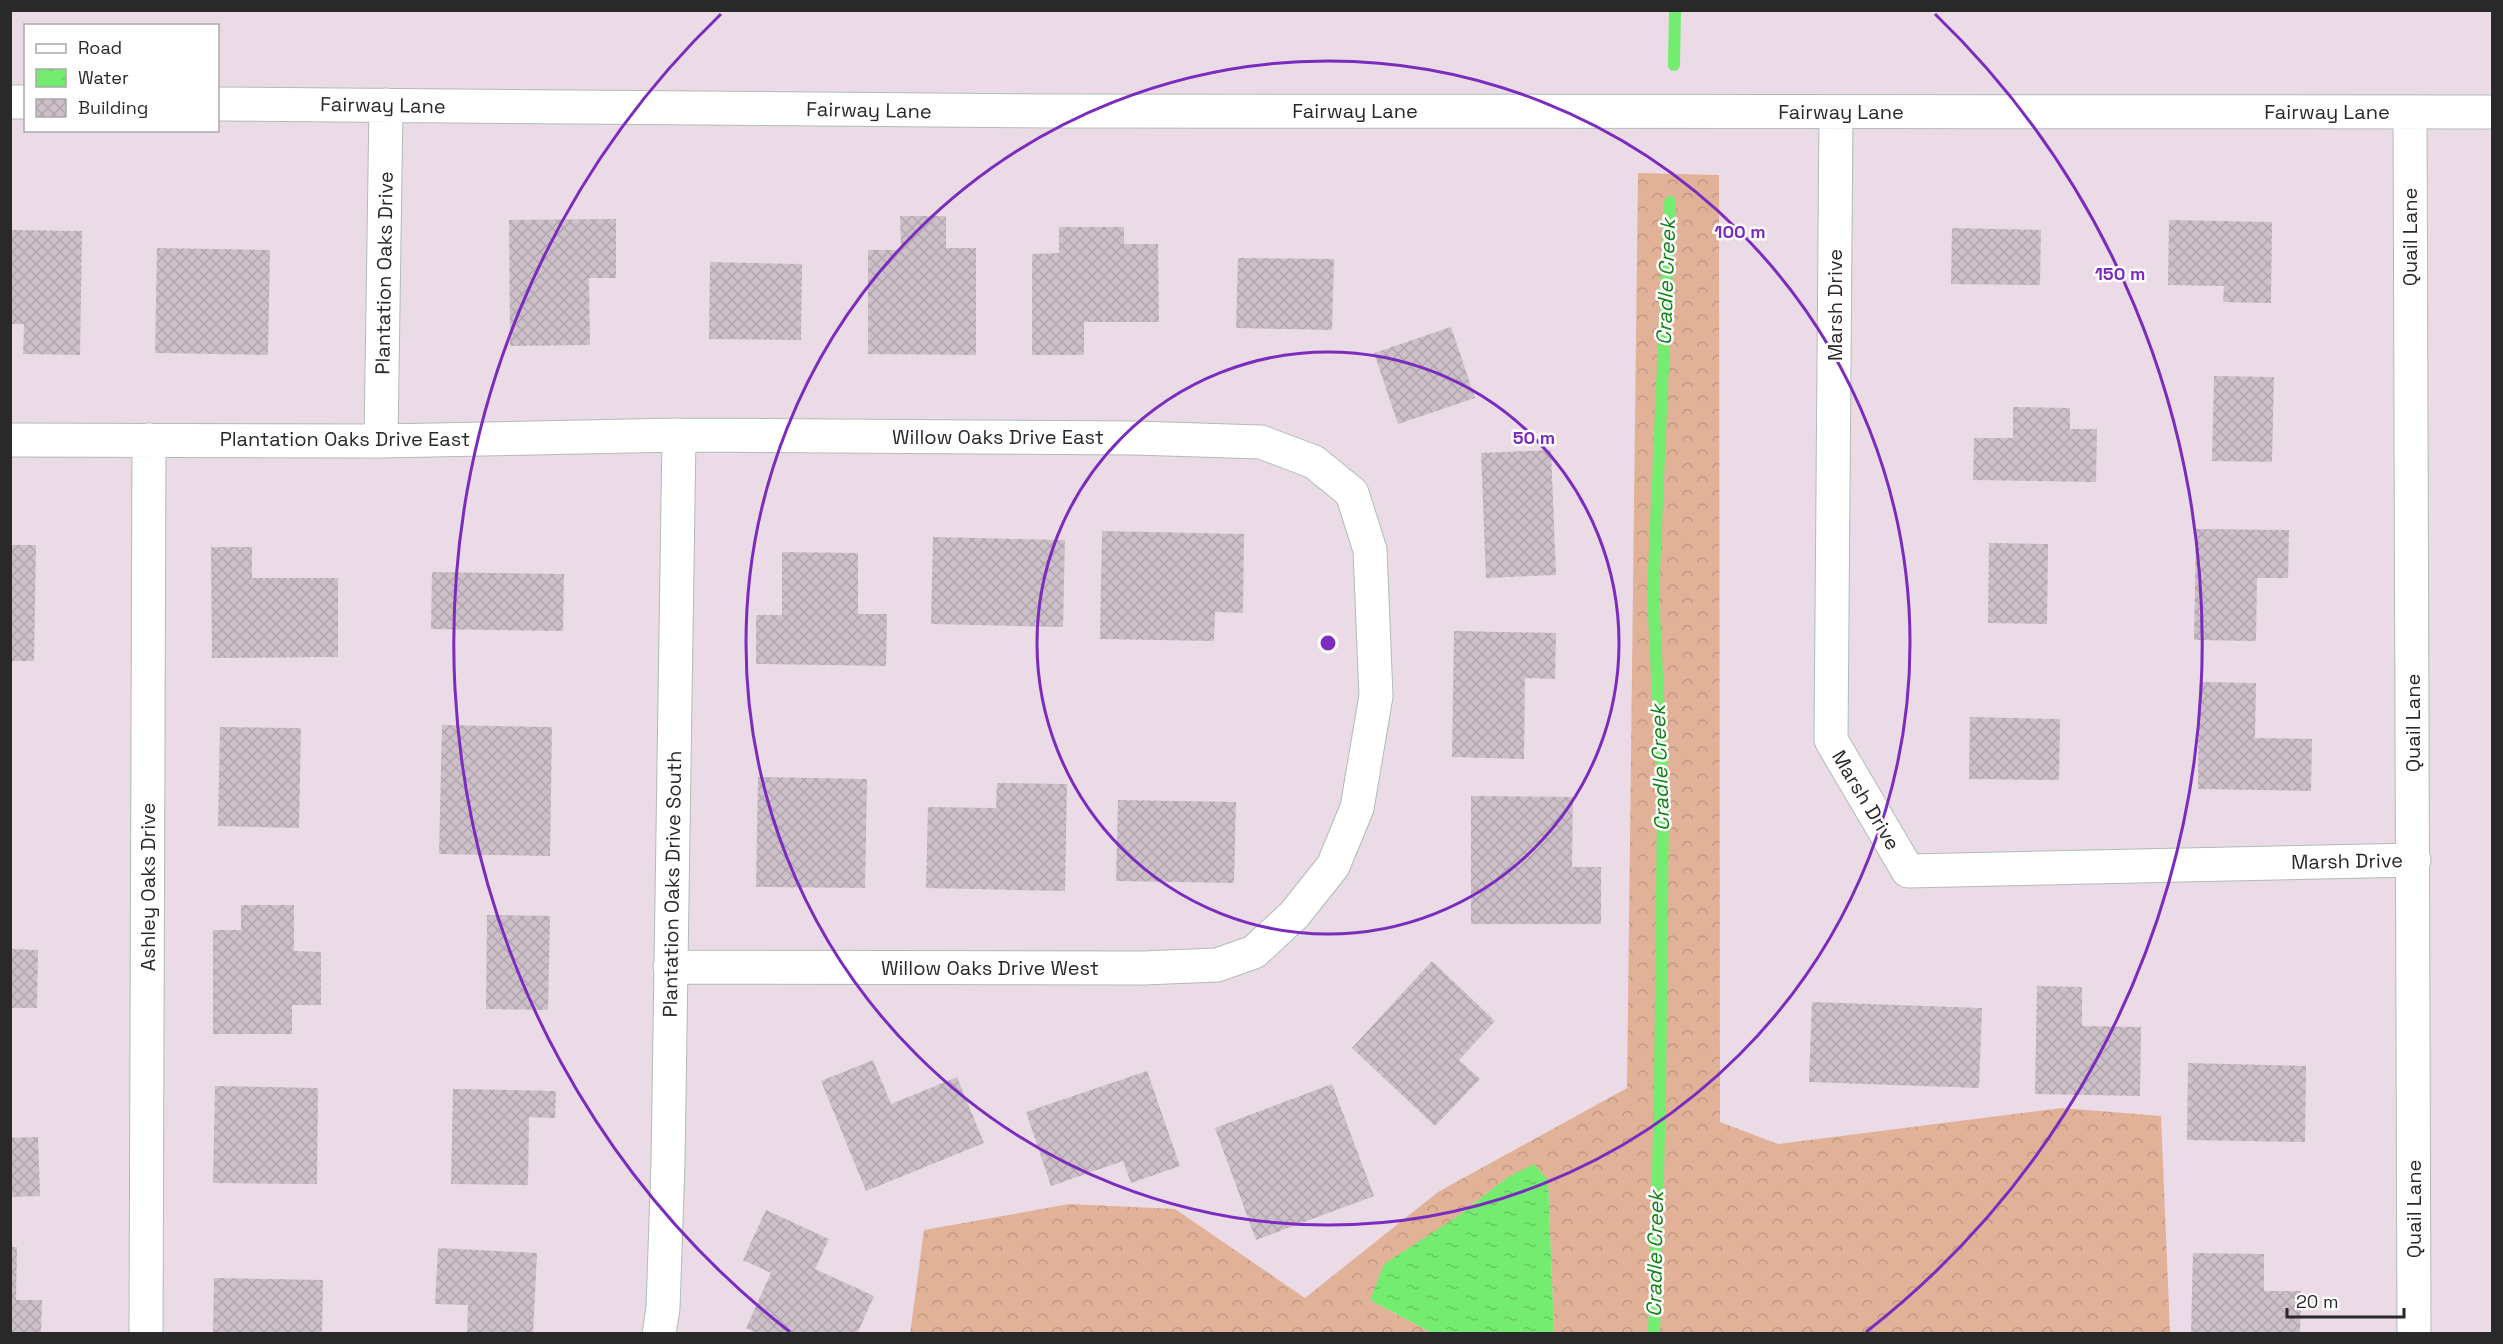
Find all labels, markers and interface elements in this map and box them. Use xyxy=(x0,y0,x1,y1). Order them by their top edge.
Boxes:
legend xyxy=(24,24,219,132)
text: Road xyxy=(78,36,122,59)
text: Water xyxy=(78,66,129,89)
street label: Fairway Lane xyxy=(320,91,446,119)
text: Building xyxy=(78,96,148,119)
street label: Fairway Lane xyxy=(806,96,932,124)
street label: Fairway Lane xyxy=(1292,98,1418,124)
street label: Fairway Lane xyxy=(1778,99,1904,125)
street label: Fairway Lane xyxy=(2264,99,2390,125)
street label: Plantation Oaks Drive xyxy=(369,171,399,375)
street label: Quail Lane xyxy=(2397,188,2423,286)
water label: Cradle Creek xyxy=(1650,216,1681,346)
text: 100 m xyxy=(1714,220,1766,243)
street label: Marsh Drive xyxy=(1822,249,1848,361)
text: 150 m xyxy=(2095,262,2145,285)
street label: Willow Oaks Drive East xyxy=(892,424,1104,450)
street label: Plantation Oaks Drive East xyxy=(220,426,470,452)
text: 50 m xyxy=(1513,426,1555,449)
centre of rings xyxy=(1318,633,1338,653)
street label: Quail Lane xyxy=(2400,674,2426,772)
water label: Cradle Creek xyxy=(1644,702,1675,832)
street label: Marsh Drive xyxy=(1826,745,1906,855)
street label: Plantation Oaks Drive South xyxy=(657,750,687,1018)
street label: Ashley Oaks Drive xyxy=(135,803,161,971)
street label: Marsh Drive xyxy=(2291,847,2403,875)
street label: Willow Oaks Drive West xyxy=(881,955,1099,981)
street label: Quail Lane xyxy=(2401,1160,2427,1258)
water label: Cradle Creek xyxy=(1640,1188,1669,1317)
scale bar xyxy=(2287,1281,2404,1319)
text: 20 m xyxy=(2296,1290,2339,1313)

